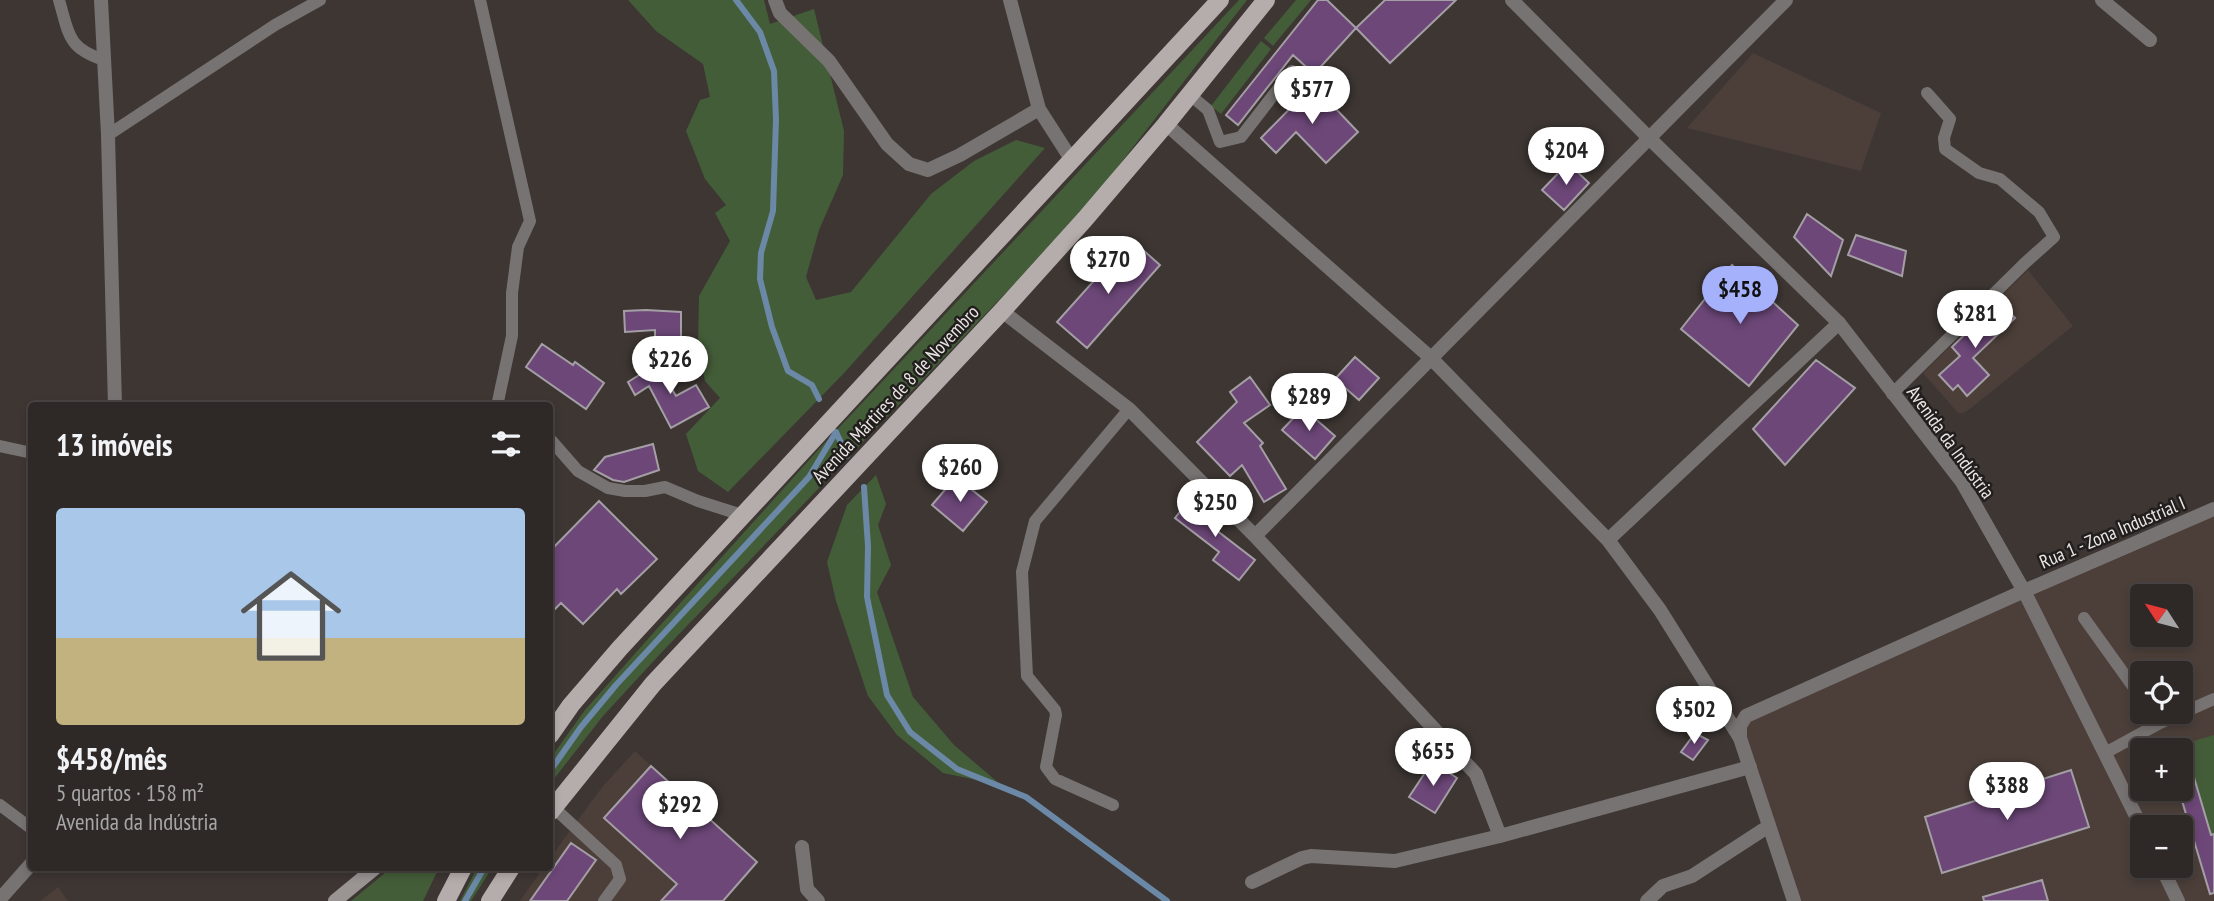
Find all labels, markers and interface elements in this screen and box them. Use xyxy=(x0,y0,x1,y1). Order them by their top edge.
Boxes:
pin: $577 xyxy=(1271,66,1353,126)
text: $577 xyxy=(1290,74,1334,103)
pin: $204 xyxy=(1525,128,1607,187)
text: $204 xyxy=(1544,135,1588,164)
pin: $270 xyxy=(1067,236,1149,296)
text: $270 xyxy=(1086,244,1130,273)
pin: $458 xyxy=(1699,266,1781,326)
text: $458 xyxy=(1718,274,1762,303)
pin: $281 xyxy=(1934,290,2016,350)
text: $281 xyxy=(1953,298,1997,327)
street label: Avenida Mártires de 8 de Novembro xyxy=(806,300,984,488)
pin: $226 xyxy=(629,336,711,396)
text: $226 xyxy=(648,344,692,373)
pin: $289 xyxy=(1268,374,1350,433)
text: $289 xyxy=(1287,381,1331,410)
street label: Avenida da Indústria xyxy=(1902,381,2000,503)
text: 13 imóveis xyxy=(56,425,172,464)
icon: filters xyxy=(487,425,525,463)
pin: $260 xyxy=(919,444,1001,504)
text: $260 xyxy=(938,452,982,481)
pin: $250 xyxy=(1174,480,1256,539)
text: $250 xyxy=(1193,487,1237,516)
street label: Rua 1 - Zona Industrial I xyxy=(2036,491,2188,573)
icon: home xyxy=(228,553,354,679)
north arrow xyxy=(2130,584,2193,648)
map controls xyxy=(2130,584,2193,878)
button: locate xyxy=(2130,661,2193,724)
pin: $502 xyxy=(1653,686,1735,746)
text: $502 xyxy=(1672,694,1716,723)
pin: $655 xyxy=(1392,728,1474,788)
text: $655 xyxy=(1411,736,1455,765)
button: + xyxy=(2130,738,2193,801)
text: $458/mês xyxy=(56,739,167,778)
pin: $388 xyxy=(1966,762,2048,822)
text: $388 xyxy=(1985,770,2029,799)
text: 5 quartos · 158 m² xyxy=(56,778,204,807)
pin: $292 xyxy=(639,782,721,841)
text: $292 xyxy=(658,789,702,818)
text: Avenida da Indústria xyxy=(56,807,218,836)
button: − xyxy=(2130,815,2193,878)

